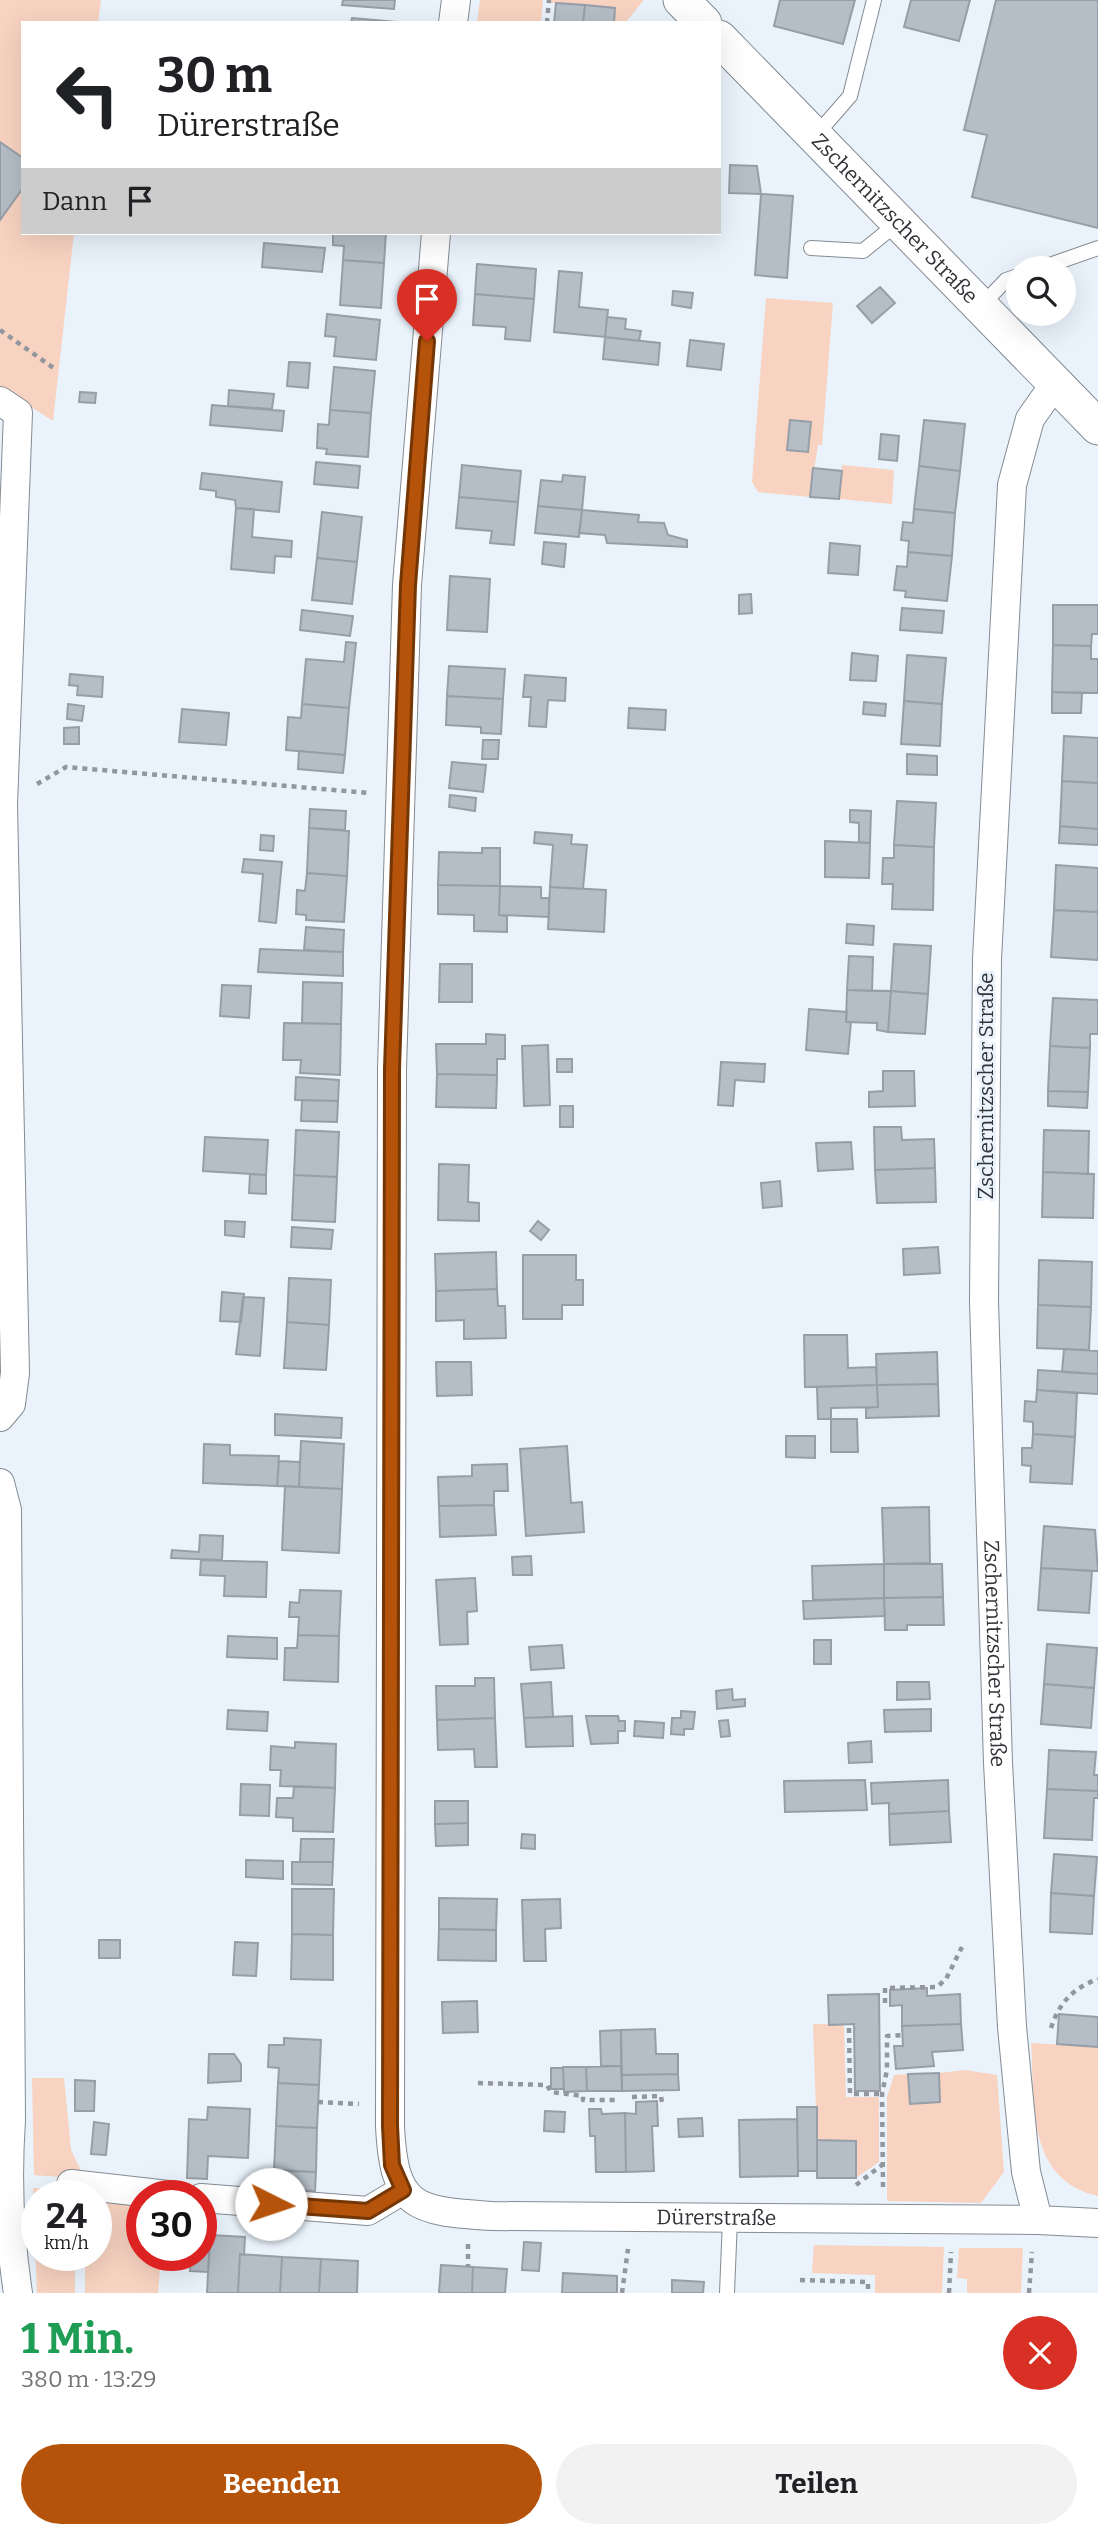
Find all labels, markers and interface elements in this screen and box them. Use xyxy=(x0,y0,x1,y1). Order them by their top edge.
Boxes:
text: 30 m xyxy=(157,46,272,105)
icon: left xyxy=(42,49,133,140)
text: Dürerstraße xyxy=(157,106,340,144)
street label: Zschernitzscher Straße xyxy=(806,128,983,309)
icon: arrive xyxy=(121,182,159,220)
text: Dann xyxy=(42,186,107,217)
map controls xyxy=(1006,256,1076,326)
button: search xyxy=(1006,256,1076,326)
pin xyxy=(397,269,457,341)
icon: arrive xyxy=(408,280,446,318)
street label: Zschernitzscher Straße xyxy=(973,972,999,1200)
street label: Zschernitzscher Straße xyxy=(978,1540,1011,1767)
position arrow xyxy=(234,2167,308,2241)
speed limit sign: 30 xyxy=(126,2180,217,2271)
text: 24 xyxy=(46,2195,87,2237)
street label: Dürerstraße xyxy=(656,2204,776,2231)
text: km/h xyxy=(44,2232,89,2254)
text: 1 Min. xyxy=(21,2314,134,2364)
button: close xyxy=(1003,2316,1077,2390)
text: 380 m · 13:29 xyxy=(21,2365,157,2393)
button: Beenden xyxy=(21,2444,542,2524)
button: Teilen xyxy=(556,2444,1077,2524)

